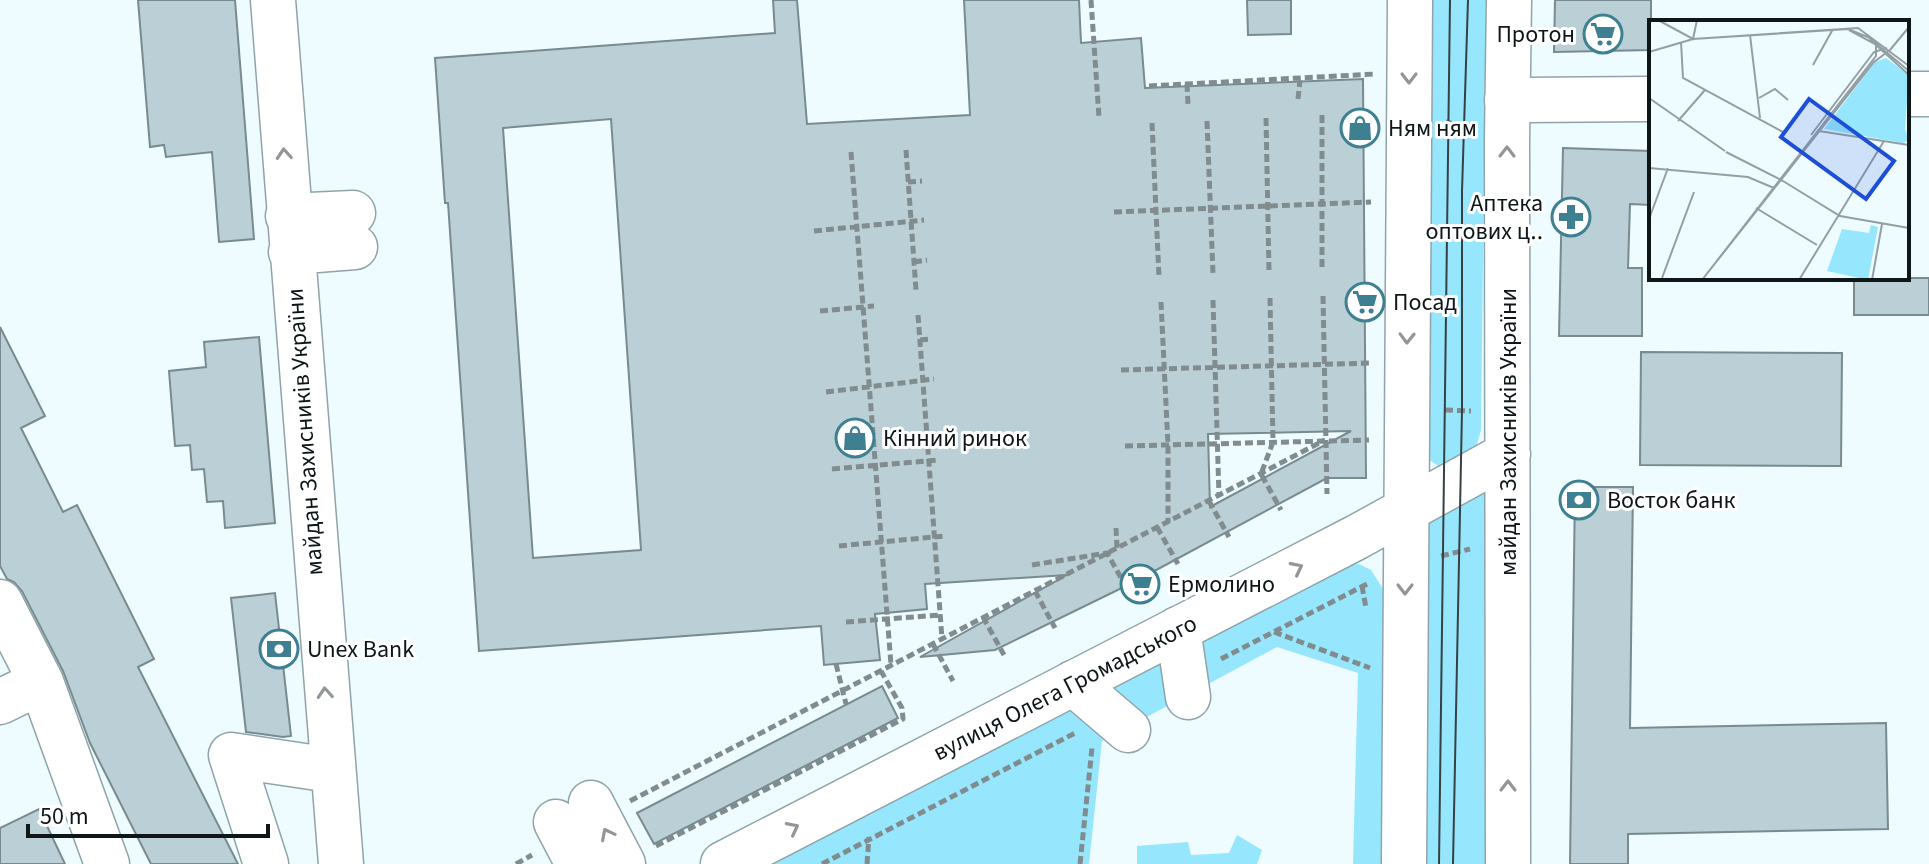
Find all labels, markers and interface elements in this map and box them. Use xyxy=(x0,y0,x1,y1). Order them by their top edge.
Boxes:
supermarket icon: Протон xyxy=(1582,13,1624,55)
place label: Протон xyxy=(1496,17,1575,52)
inset map xyxy=(1649,20,1909,280)
one-way arrow xyxy=(1400,72,1418,85)
shop icon: Ням ням xyxy=(1339,107,1381,149)
place label: Ням ням xyxy=(1388,111,1477,146)
one-way arrow xyxy=(1498,145,1516,158)
one-way arrow xyxy=(276,147,293,160)
place label: Аптека оптових ц‥ xyxy=(1425,186,1543,249)
pharmacy icon: Аптека оптових ц‥ xyxy=(1550,196,1592,238)
supermarket icon: Посад xyxy=(1344,281,1386,323)
place label: Посад xyxy=(1393,285,1457,320)
street label: майдан Захисників України xyxy=(277,287,333,577)
street label: майдан Захисників України xyxy=(1491,288,1526,576)
one-way arrow xyxy=(1398,332,1416,345)
shop icon: Кінний ринок xyxy=(834,417,876,459)
place label: Кінний ринок xyxy=(883,421,1027,456)
bank icon: Восток банк xyxy=(1558,479,1600,521)
place label: Восток банк xyxy=(1607,483,1736,518)
one-way arrow xyxy=(1289,562,1304,577)
supermarket icon: Ермолино xyxy=(1119,563,1161,605)
place label: Ермолино xyxy=(1168,567,1275,602)
one-way arrow xyxy=(1396,583,1414,596)
street label: вулиця Олега Громадського xyxy=(927,606,1203,770)
bank icon: Unex Bank xyxy=(258,628,300,670)
place label: Unex Bank xyxy=(307,632,414,667)
one-way arrow xyxy=(317,686,334,699)
one-way arrow xyxy=(1499,779,1517,792)
scale bar xyxy=(28,788,268,838)
text: 50 m xyxy=(40,799,89,834)
one-way arrow xyxy=(784,823,799,838)
one-way arrow xyxy=(601,827,616,842)

